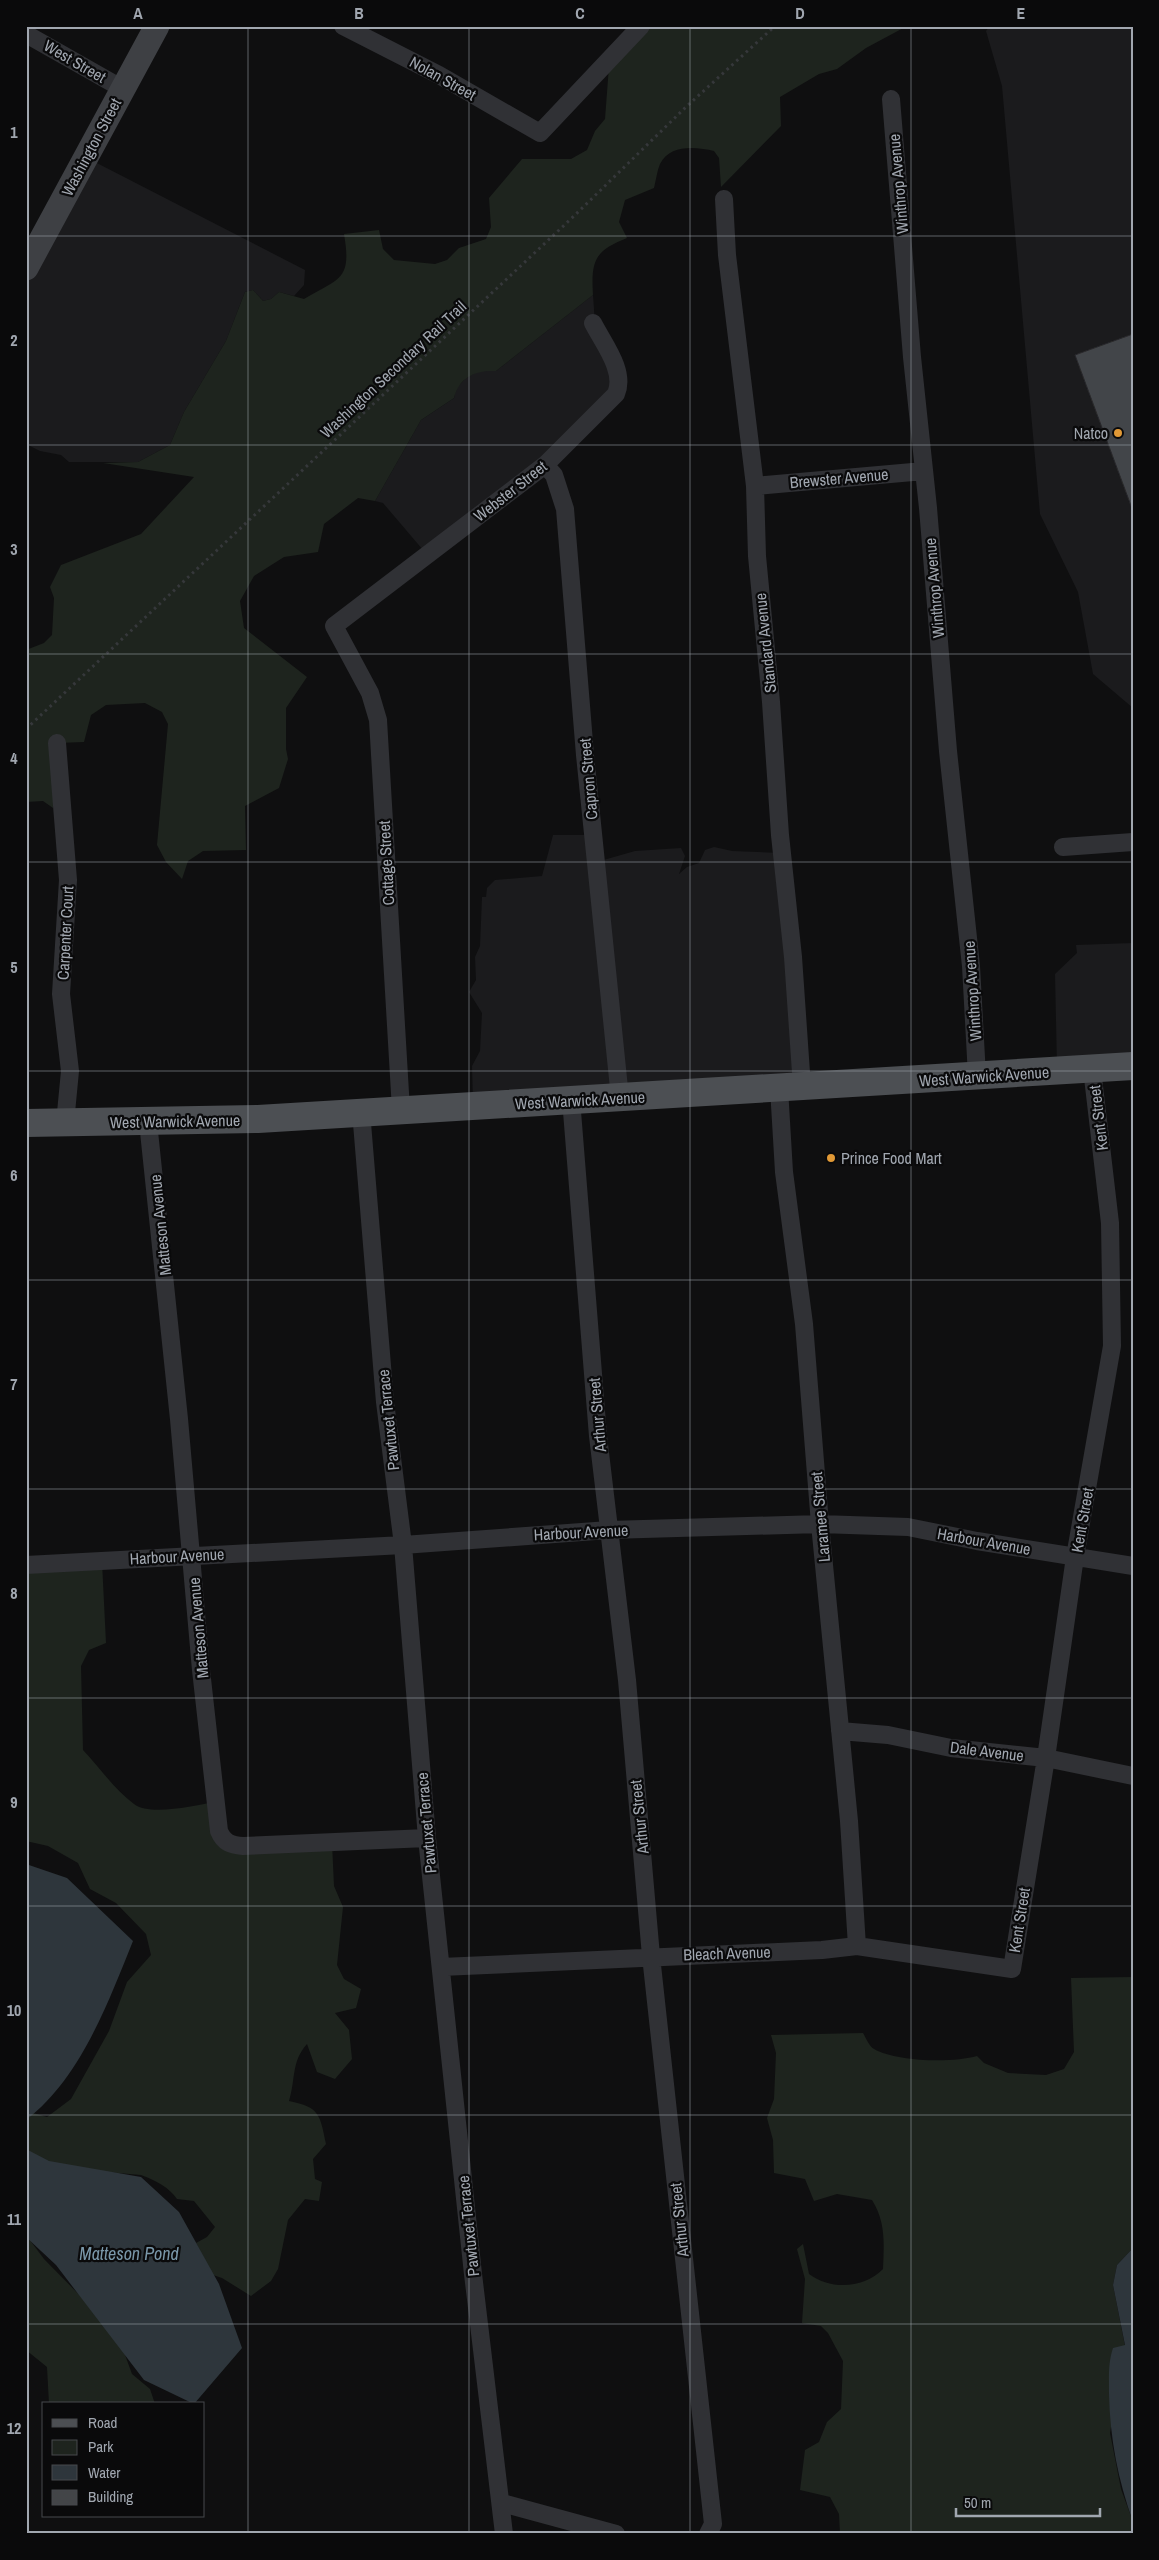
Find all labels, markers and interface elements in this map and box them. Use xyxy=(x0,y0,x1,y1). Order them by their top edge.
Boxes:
text: A xyxy=(133,2,143,24)
text: B xyxy=(354,2,364,24)
text: C xyxy=(575,2,585,24)
text: D xyxy=(795,2,805,24)
text: E xyxy=(1017,2,1026,24)
street label: West Street xyxy=(40,34,110,88)
street label: Nolan Street xyxy=(406,51,481,105)
street label: Washington Street xyxy=(56,94,126,200)
text: 1 xyxy=(10,121,18,143)
street label: Winthrop Avenue xyxy=(883,133,913,235)
street label: Washington Secondary Rail Trail xyxy=(315,295,471,443)
text: 2 xyxy=(10,329,18,351)
place label: Natco xyxy=(1074,422,1108,444)
marker: Natco xyxy=(1112,427,1124,439)
street label: Webster Street xyxy=(469,455,551,527)
street label: Brewster Avenue xyxy=(789,463,889,493)
street label: Winthrop Avenue xyxy=(919,537,949,639)
text: 3 xyxy=(10,538,18,560)
street label: Standard Avenue xyxy=(749,592,781,694)
street label: Capron Street xyxy=(573,737,603,821)
text: 4 xyxy=(10,747,18,769)
street label: Cottage Street xyxy=(373,820,399,906)
street label: Carpenter Court xyxy=(52,885,78,981)
street label: Winthrop Avenue xyxy=(958,940,986,1042)
text: 5 xyxy=(10,956,18,978)
street label: West Warwick Avenue xyxy=(918,1060,1050,1092)
street label: Kent Street xyxy=(1083,1084,1113,1152)
street label: West Warwick Avenue xyxy=(514,1086,646,1114)
street label: West Warwick Avenue xyxy=(110,1109,240,1133)
place label: Prince Food Mart xyxy=(841,1147,942,1169)
marker: Prince Food Mart xyxy=(825,1152,837,1164)
text: 6 xyxy=(10,1164,18,1186)
street label: Matteson Avenue xyxy=(144,1174,176,1276)
street label: Pawtuxet Terrace xyxy=(372,1369,404,1471)
text: 7 xyxy=(10,1373,18,1395)
street label: Arthur Street xyxy=(583,1377,611,1454)
street label: Laramee Street xyxy=(805,1471,835,1563)
street label: Kent Street xyxy=(1065,1485,1099,1554)
street label: Harbour Avenue xyxy=(533,1519,629,1545)
street label: Harbour Avenue xyxy=(936,1522,1032,1560)
street label: Harbour Avenue xyxy=(129,1543,225,1569)
street label: Matteson Avenue xyxy=(183,1577,213,1679)
text: 8 xyxy=(10,1582,18,1604)
street label: Dale Avenue xyxy=(949,1736,1025,1766)
street label: Pawtuxet Terrace xyxy=(411,1772,441,1874)
street label: Arthur Street xyxy=(624,1779,654,1856)
text: 9 xyxy=(10,1791,18,1813)
street label: Kent Street xyxy=(1003,1886,1035,1954)
street label: Bleach Avenue xyxy=(683,1940,771,1966)
text: 10 xyxy=(7,1999,21,2021)
street label: Pawtuxet Terrace xyxy=(452,2175,484,2277)
street label: Arthur Street xyxy=(664,2182,694,2259)
text: 11 xyxy=(7,2208,22,2230)
water label: Matteson Pond xyxy=(79,2241,179,2266)
legend xyxy=(42,2402,205,2518)
text: Road xyxy=(88,2412,117,2433)
text: 12 xyxy=(7,2417,21,2439)
text: Park xyxy=(88,2436,114,2457)
text: Water xyxy=(88,2462,120,2483)
scale bar xyxy=(956,2485,1100,2517)
text: Building xyxy=(88,2486,133,2507)
text: 50 m xyxy=(964,2492,991,2513)

